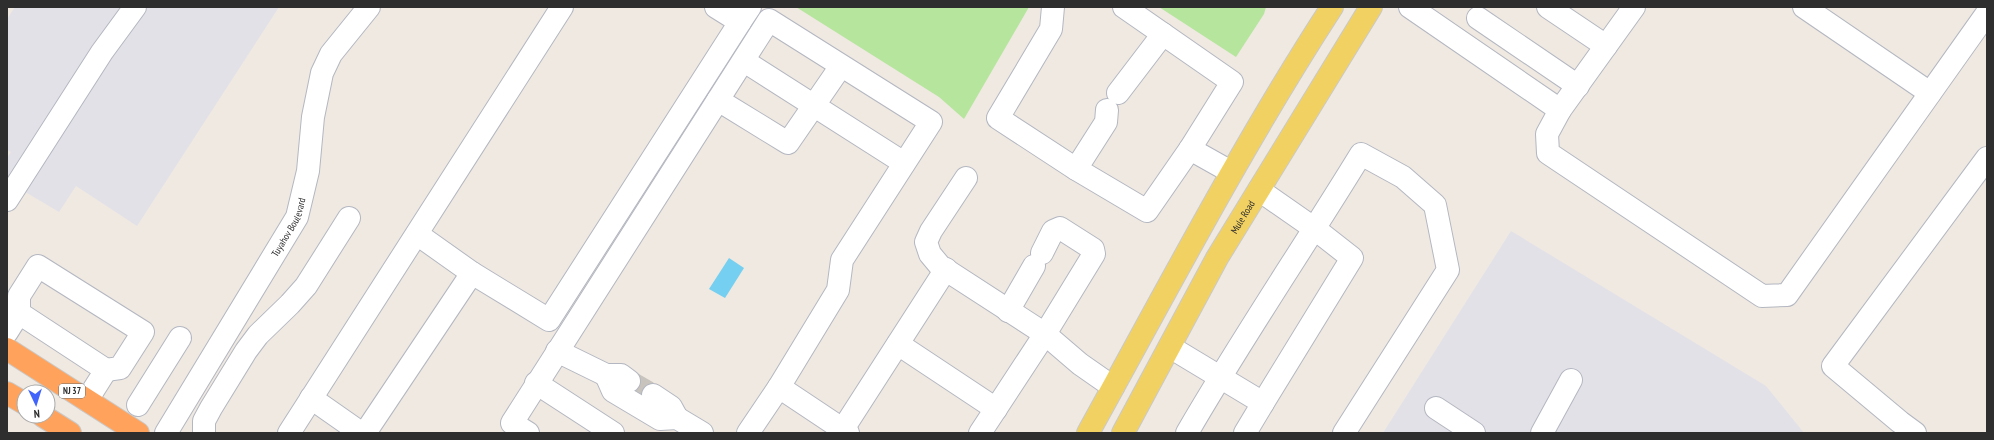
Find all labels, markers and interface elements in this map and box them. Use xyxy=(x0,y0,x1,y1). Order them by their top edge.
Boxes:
street label: Tuyahov Boulevard xyxy=(269,196,308,259)
street label: Mule Road xyxy=(1228,198,1258,236)
north arrow xyxy=(16,384,56,424)
road number: NJ 37 xyxy=(59,384,85,398)
text: N xyxy=(33,407,40,421)

